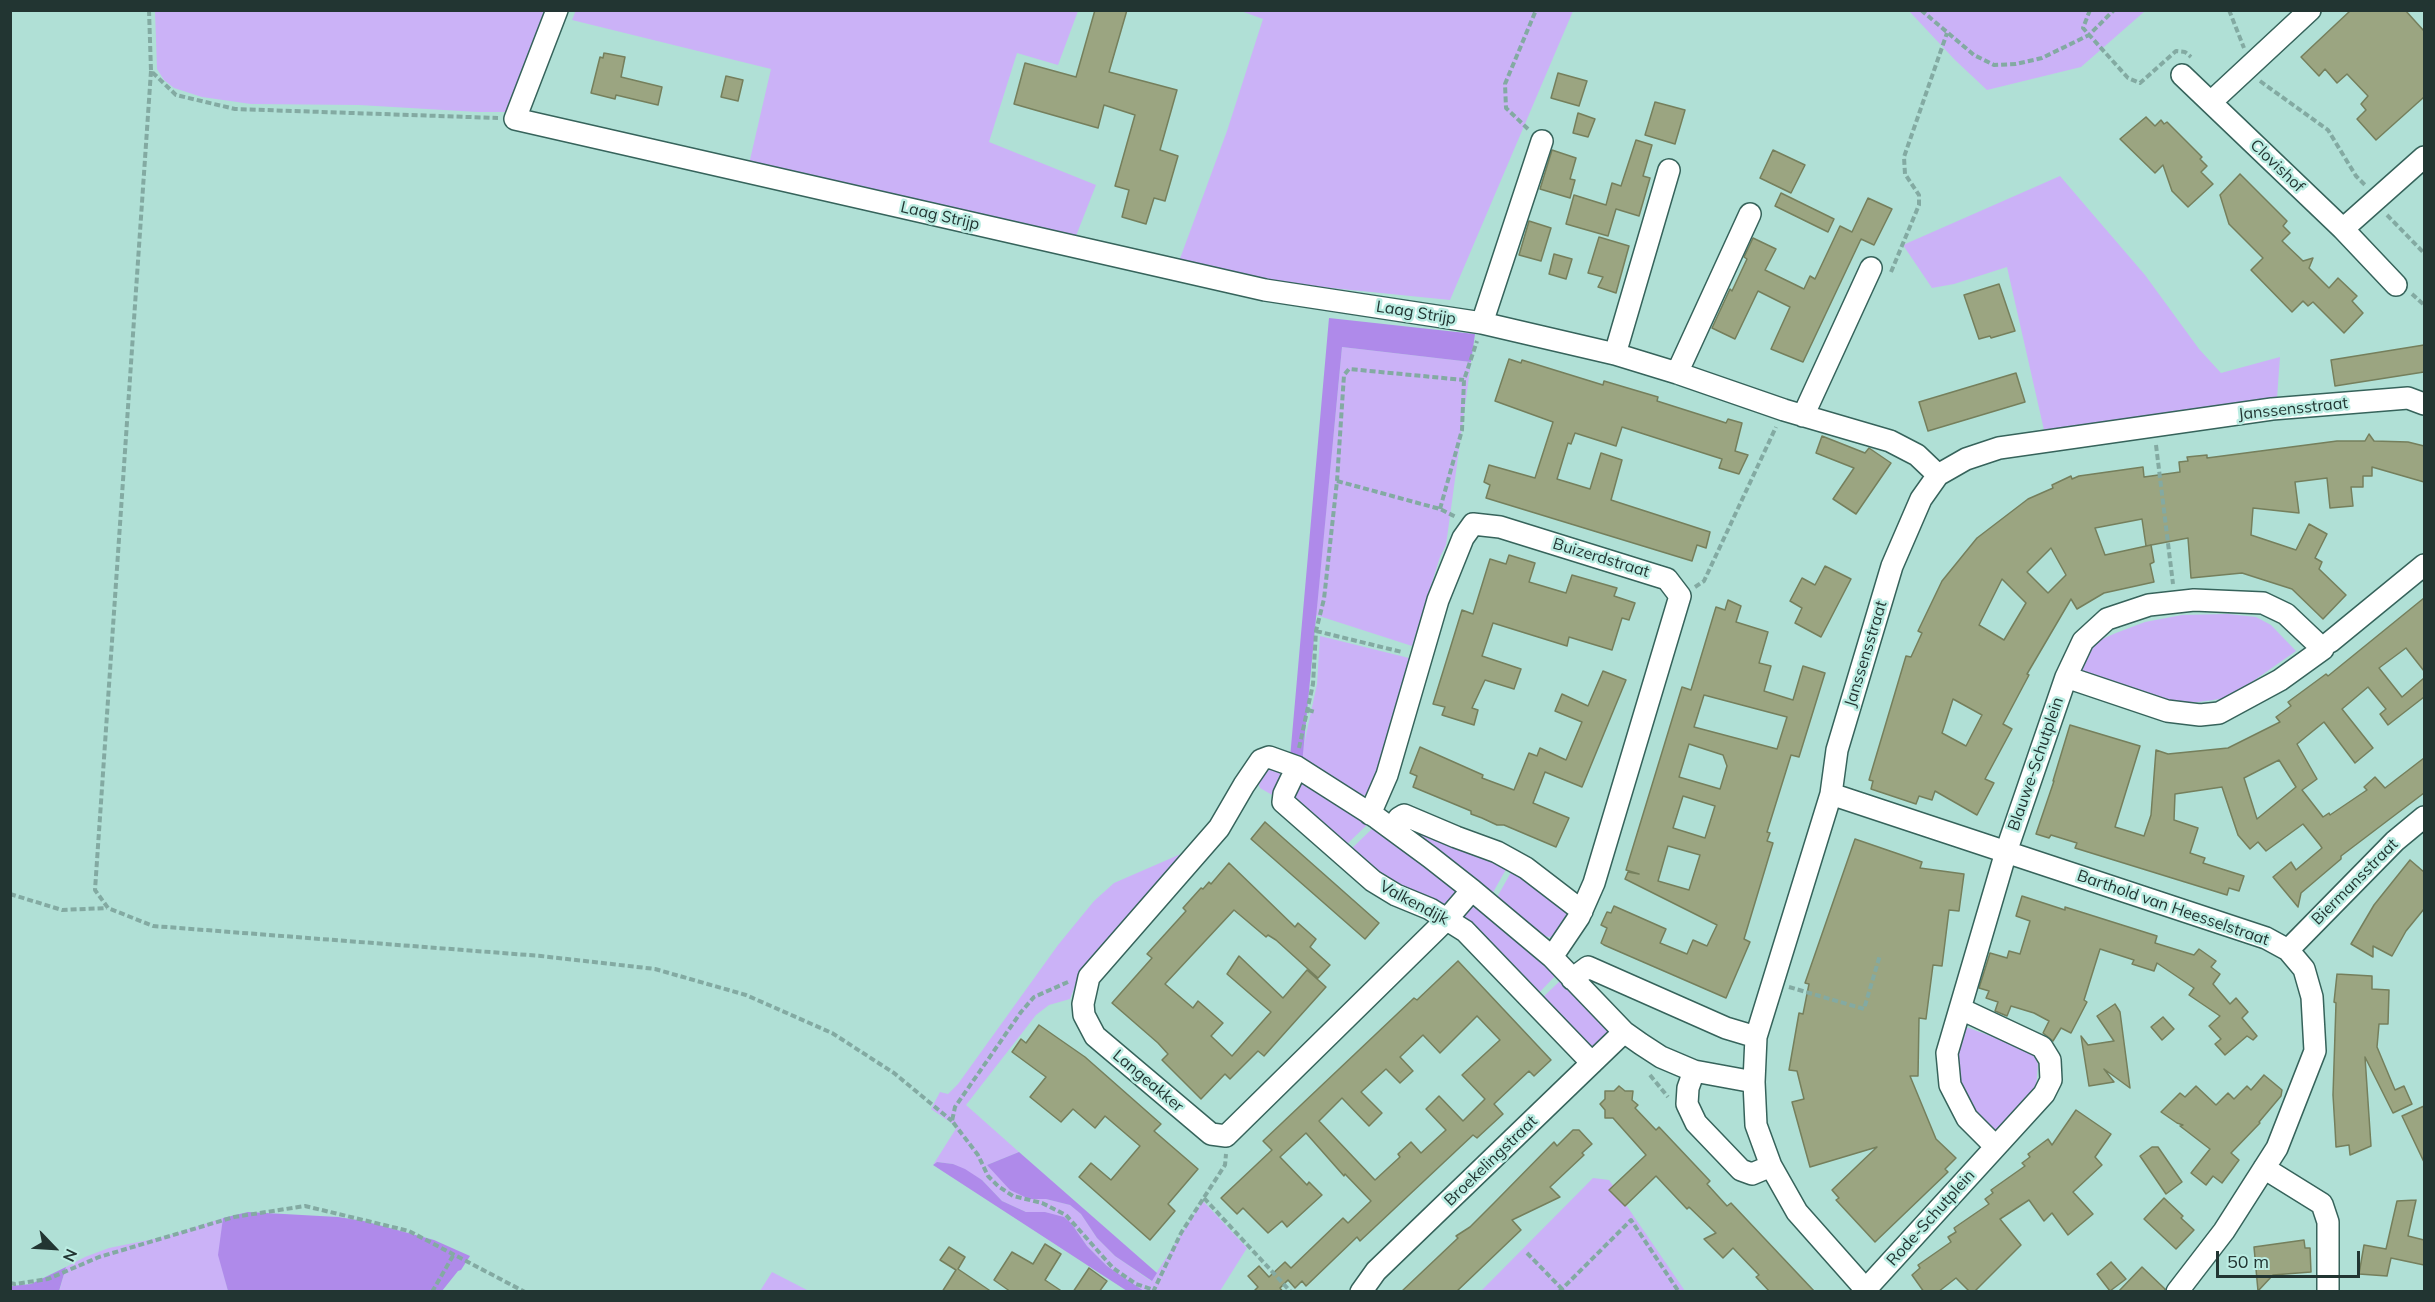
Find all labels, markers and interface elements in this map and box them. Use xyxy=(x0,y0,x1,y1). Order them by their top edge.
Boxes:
street label: Clovishof xyxy=(2246,136,2308,196)
street label: Laag Strijp xyxy=(899,198,981,234)
street label: Laag Strijp xyxy=(1375,297,1457,329)
street label: Janssensstraat xyxy=(2237,394,2349,424)
street label: Buizerdstraat xyxy=(1550,534,1652,582)
street label: Janssensstraat xyxy=(1841,599,1891,709)
street label: Blauwe-Schutplein xyxy=(2004,695,2068,833)
street label: Biermansstraat xyxy=(2308,835,2402,929)
street label: Barthold van Heesselstraat xyxy=(2074,866,2272,950)
street label: Valkendijk xyxy=(1376,877,1452,929)
street label: Langeakker xyxy=(1109,1046,1187,1116)
street label: Broekelingstraat xyxy=(1441,1112,1541,1210)
street label: Rode-Schutplein xyxy=(1883,1166,1979,1270)
north arrow xyxy=(24,1218,84,1278)
scale bar xyxy=(2219,1239,2363,1277)
text: N xyxy=(59,1246,82,1265)
text: 50 m xyxy=(2227,1250,2269,1273)

